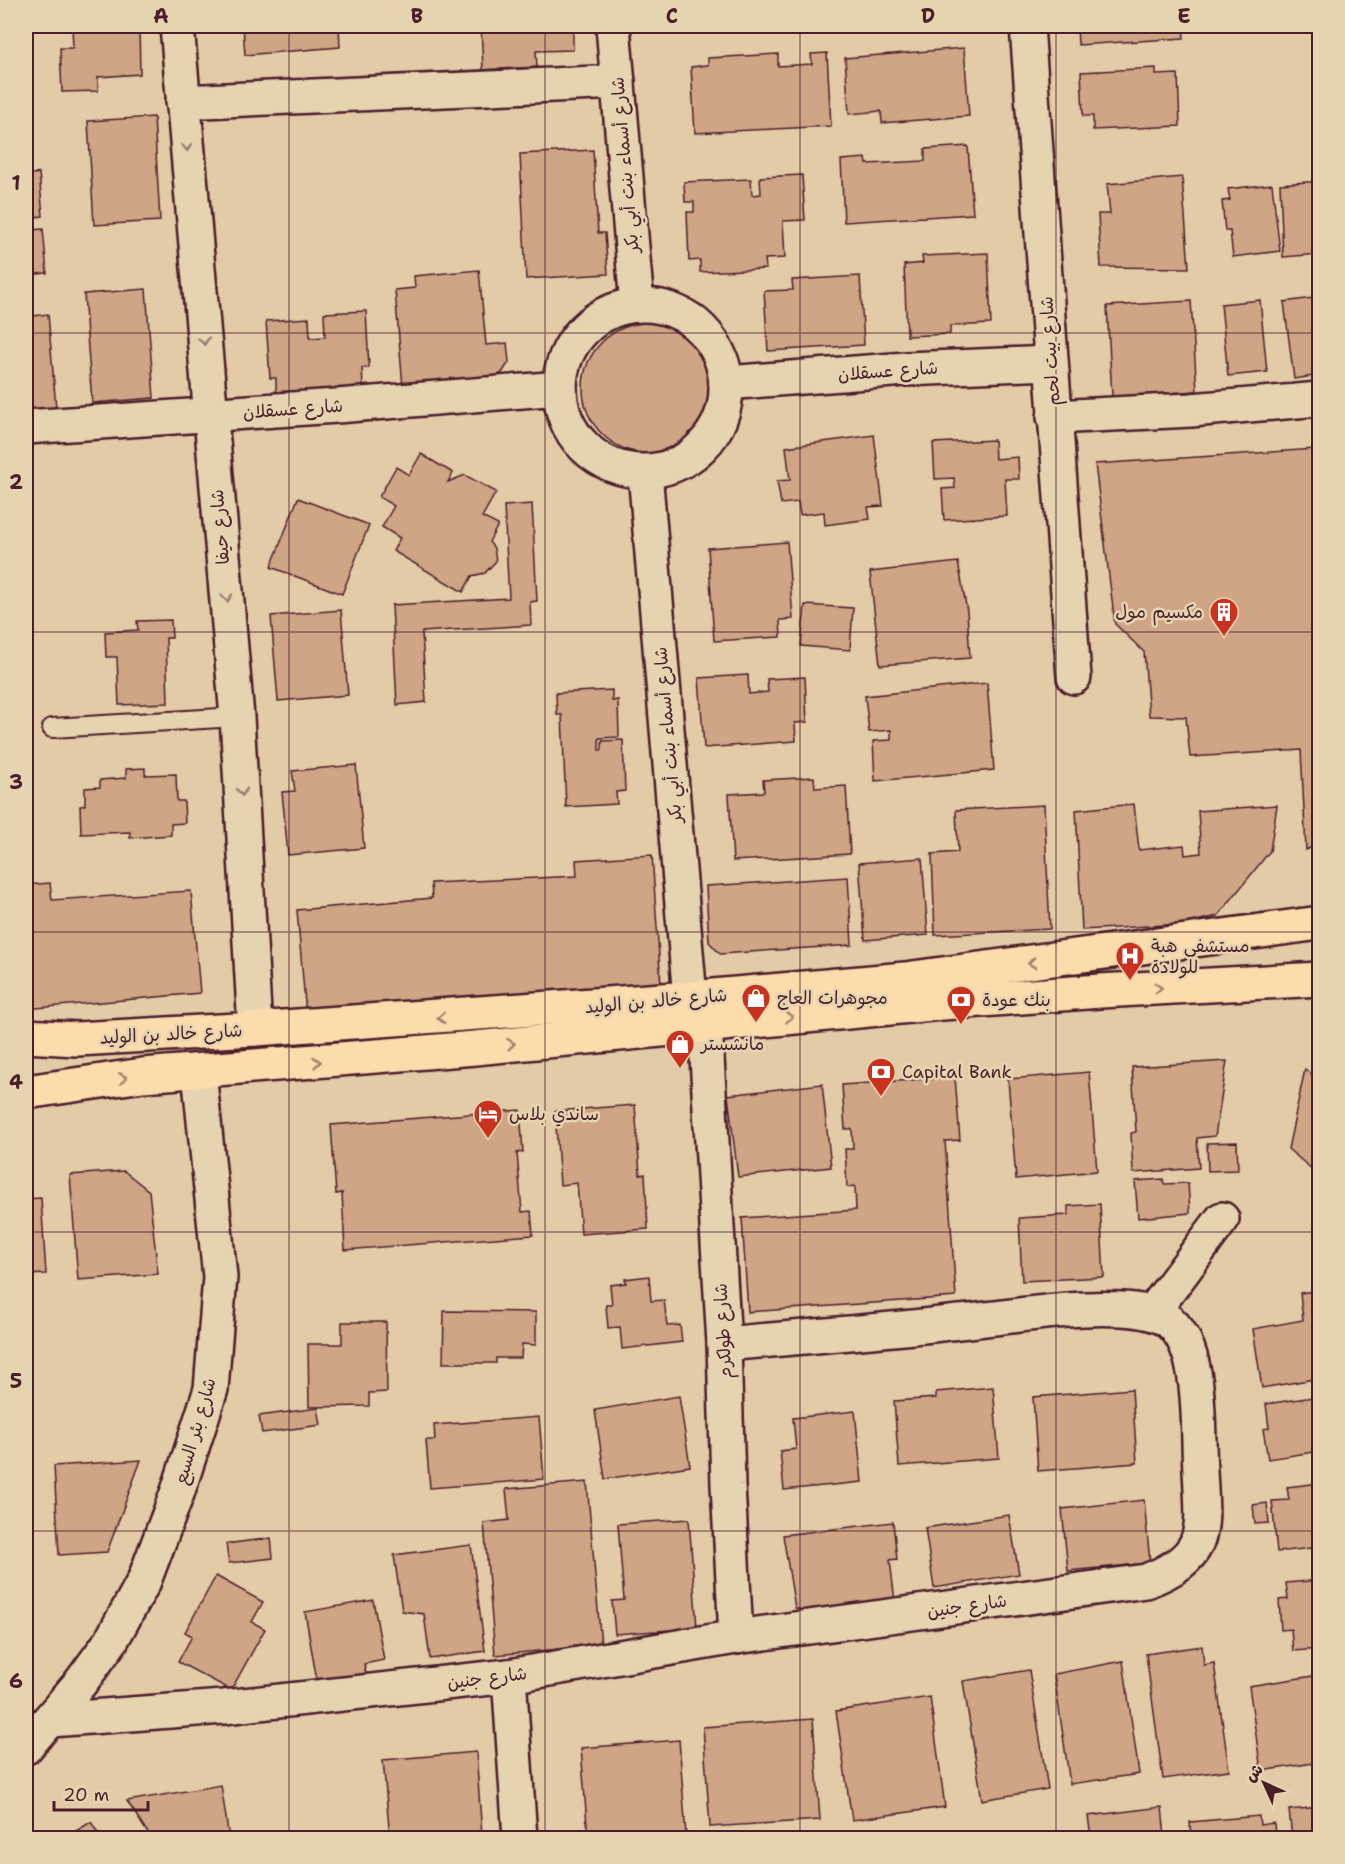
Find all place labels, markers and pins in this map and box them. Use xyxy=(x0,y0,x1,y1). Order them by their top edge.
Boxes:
building icon: مكسيم مول xyxy=(1208,596,1240,638)
place label: مكسيم مول xyxy=(1115,600,1203,626)
place label: مستشفى هبة للولادة xyxy=(1151,934,1250,979)
hospital icon: مستشفى هبة للولادة xyxy=(1114,940,1146,982)
shop icon: مجوهرات العاج xyxy=(740,982,772,1024)
bank icon: بنك عودة xyxy=(945,984,977,1026)
place label: مجوهرات العاج xyxy=(777,986,888,1010)
place label: بنك عودة xyxy=(982,988,1051,1012)
shop icon: مانشستر xyxy=(664,1028,696,1070)
place label: مانشستر xyxy=(699,1032,764,1056)
bank icon: Capital Bank xyxy=(865,1056,897,1098)
place label: Capital Bank xyxy=(902,1060,1012,1084)
hotel icon: ساندي بلاس xyxy=(472,1098,504,1140)
place label: ساندي بلاس xyxy=(509,1102,599,1127)

